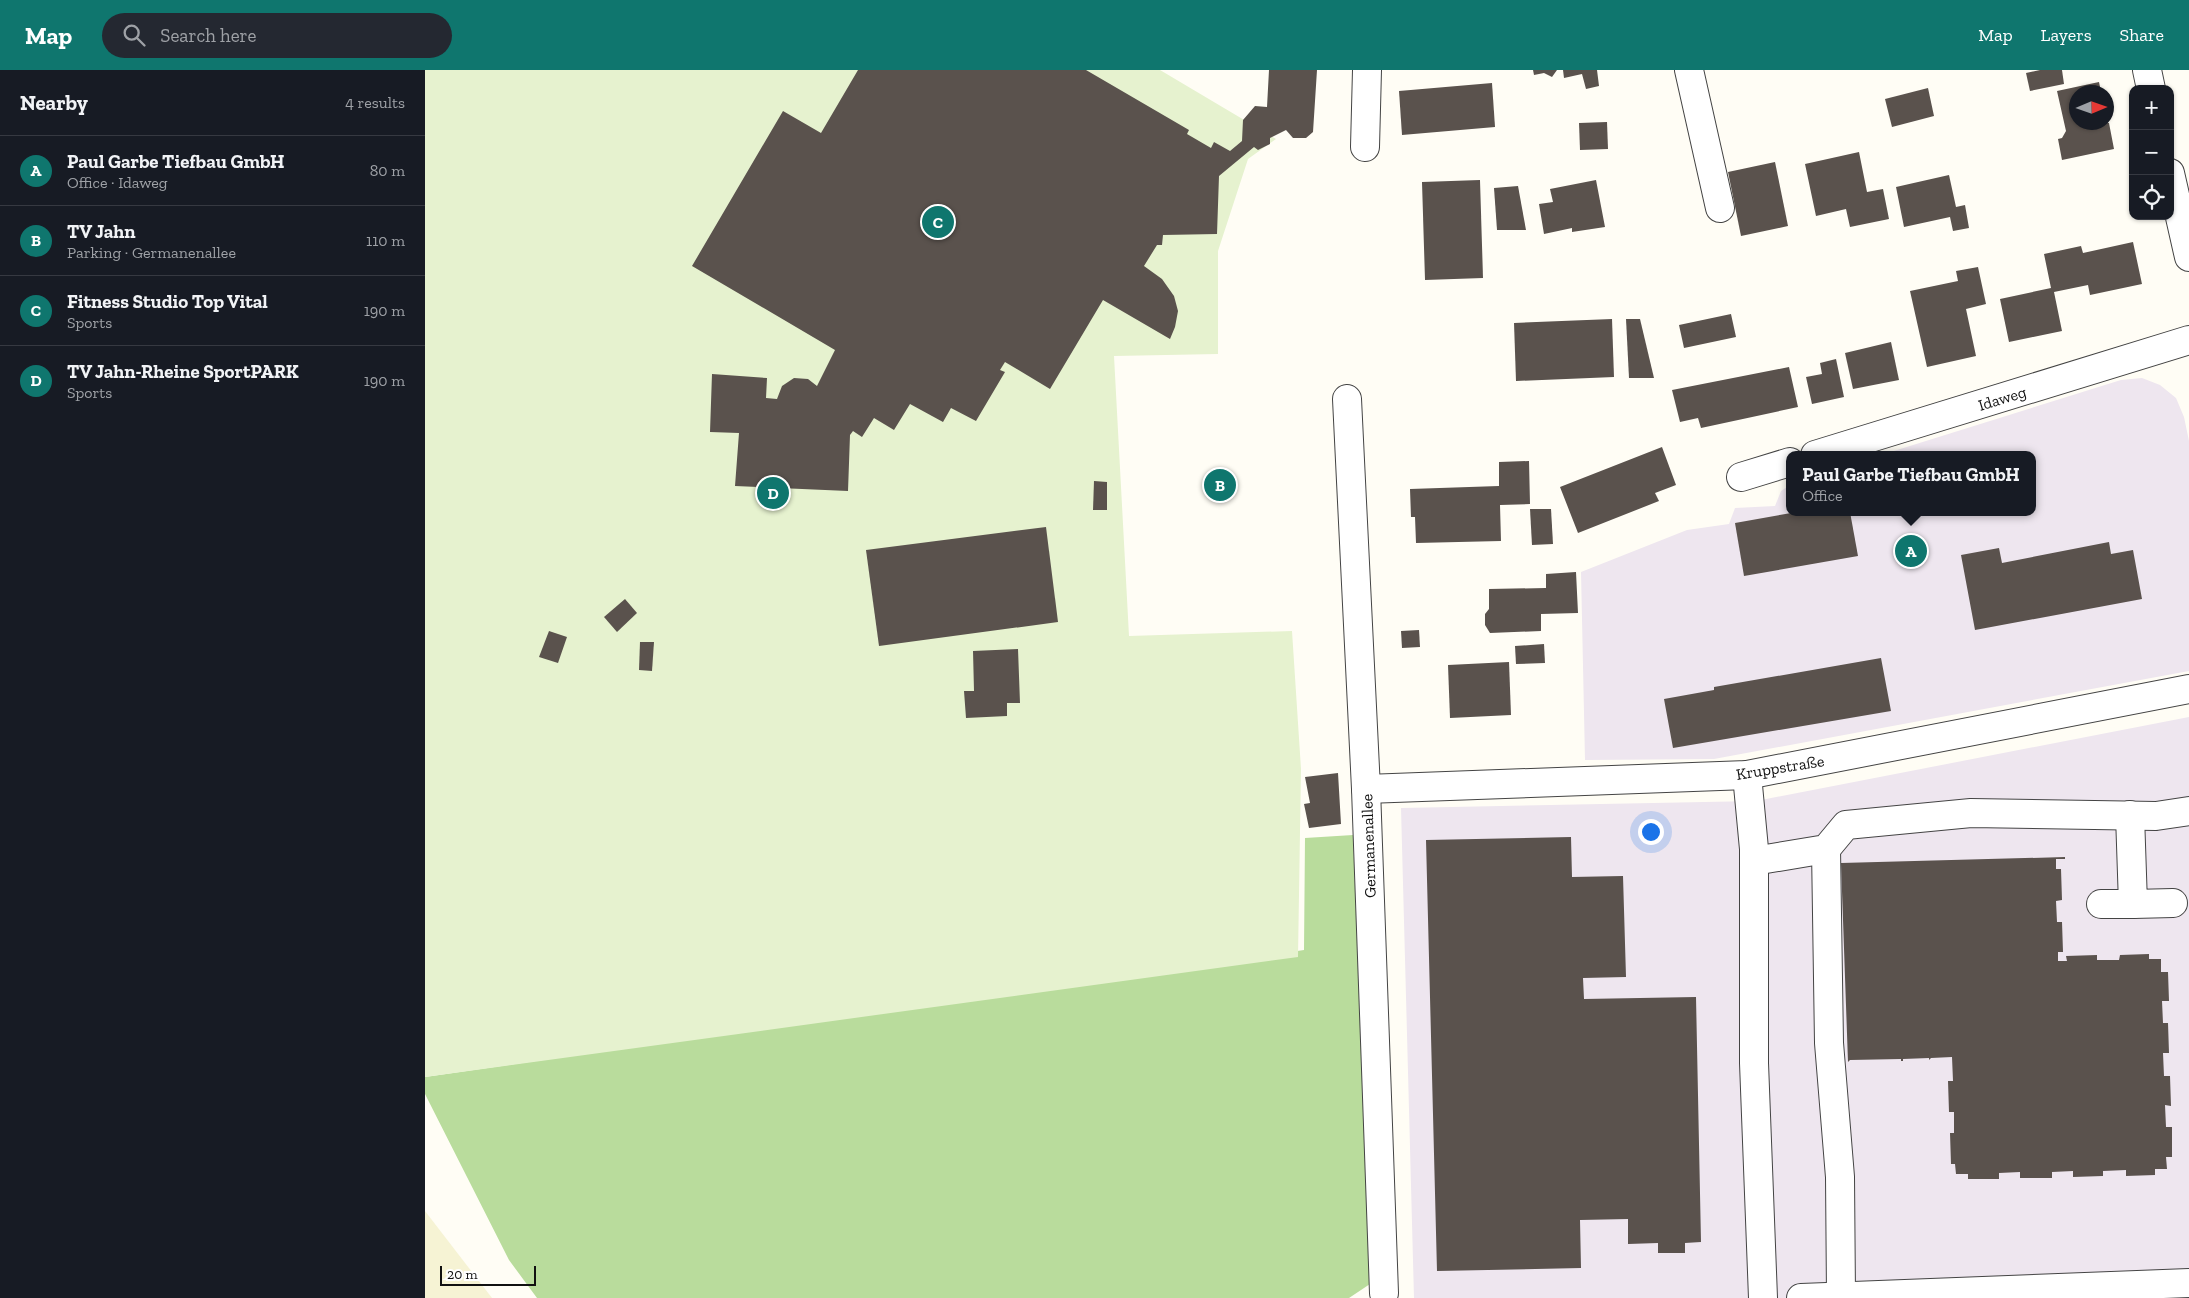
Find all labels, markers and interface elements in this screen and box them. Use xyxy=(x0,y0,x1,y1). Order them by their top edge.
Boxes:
search box xyxy=(102,13,452,58)
text: Map xyxy=(25,21,72,50)
icon: search xyxy=(120,21,148,49)
text: Search here xyxy=(160,24,257,47)
text: Map xyxy=(1978,24,2013,46)
text: Layers xyxy=(2041,24,2092,46)
text: Share xyxy=(2120,24,2164,46)
north arrow xyxy=(2069,85,2114,130)
map controls xyxy=(2129,85,2174,220)
button: + xyxy=(2129,85,2174,130)
text: Nearby xyxy=(20,90,88,115)
text: 4 results xyxy=(345,93,405,112)
button: − xyxy=(2129,130,2174,175)
text: Paul Garbe Tiefbau GmbH xyxy=(67,150,285,173)
text: A xyxy=(31,161,42,180)
text: 80 m xyxy=(370,161,405,180)
text: Office · Idaweg xyxy=(67,173,168,192)
button: locate xyxy=(2129,175,2174,220)
pin: C xyxy=(922,203,954,241)
text: TV Jahn xyxy=(67,220,136,243)
text: B xyxy=(31,231,41,250)
text: 110 m xyxy=(366,231,405,250)
text: Parking · Germanenallee xyxy=(67,243,236,262)
text: Fitness Studio Top Vital xyxy=(67,290,268,313)
text: C xyxy=(31,301,41,320)
text: 190 m xyxy=(364,301,405,320)
text: Sports xyxy=(67,313,112,332)
text: TV Jahn-Rheine SportPARK xyxy=(67,360,299,383)
text: D xyxy=(30,371,42,390)
text: 190 m xyxy=(364,371,405,390)
street label: Idaweg xyxy=(1976,382,2029,415)
text: Sports xyxy=(67,383,112,402)
popup xyxy=(1786,451,2036,516)
text: Paul Garbe Tiefbau GmbH xyxy=(1802,463,2020,486)
pin: B xyxy=(1204,466,1236,504)
pin: D xyxy=(757,474,789,512)
text: Office xyxy=(1802,486,1843,505)
pin: A xyxy=(1895,532,1927,570)
street label: Kruppstraße xyxy=(1735,751,1825,784)
street label: Germanenallee xyxy=(1357,794,1380,898)
your location xyxy=(1638,819,1664,845)
scale bar xyxy=(440,1263,536,1286)
text: 20 m xyxy=(447,1266,478,1283)

